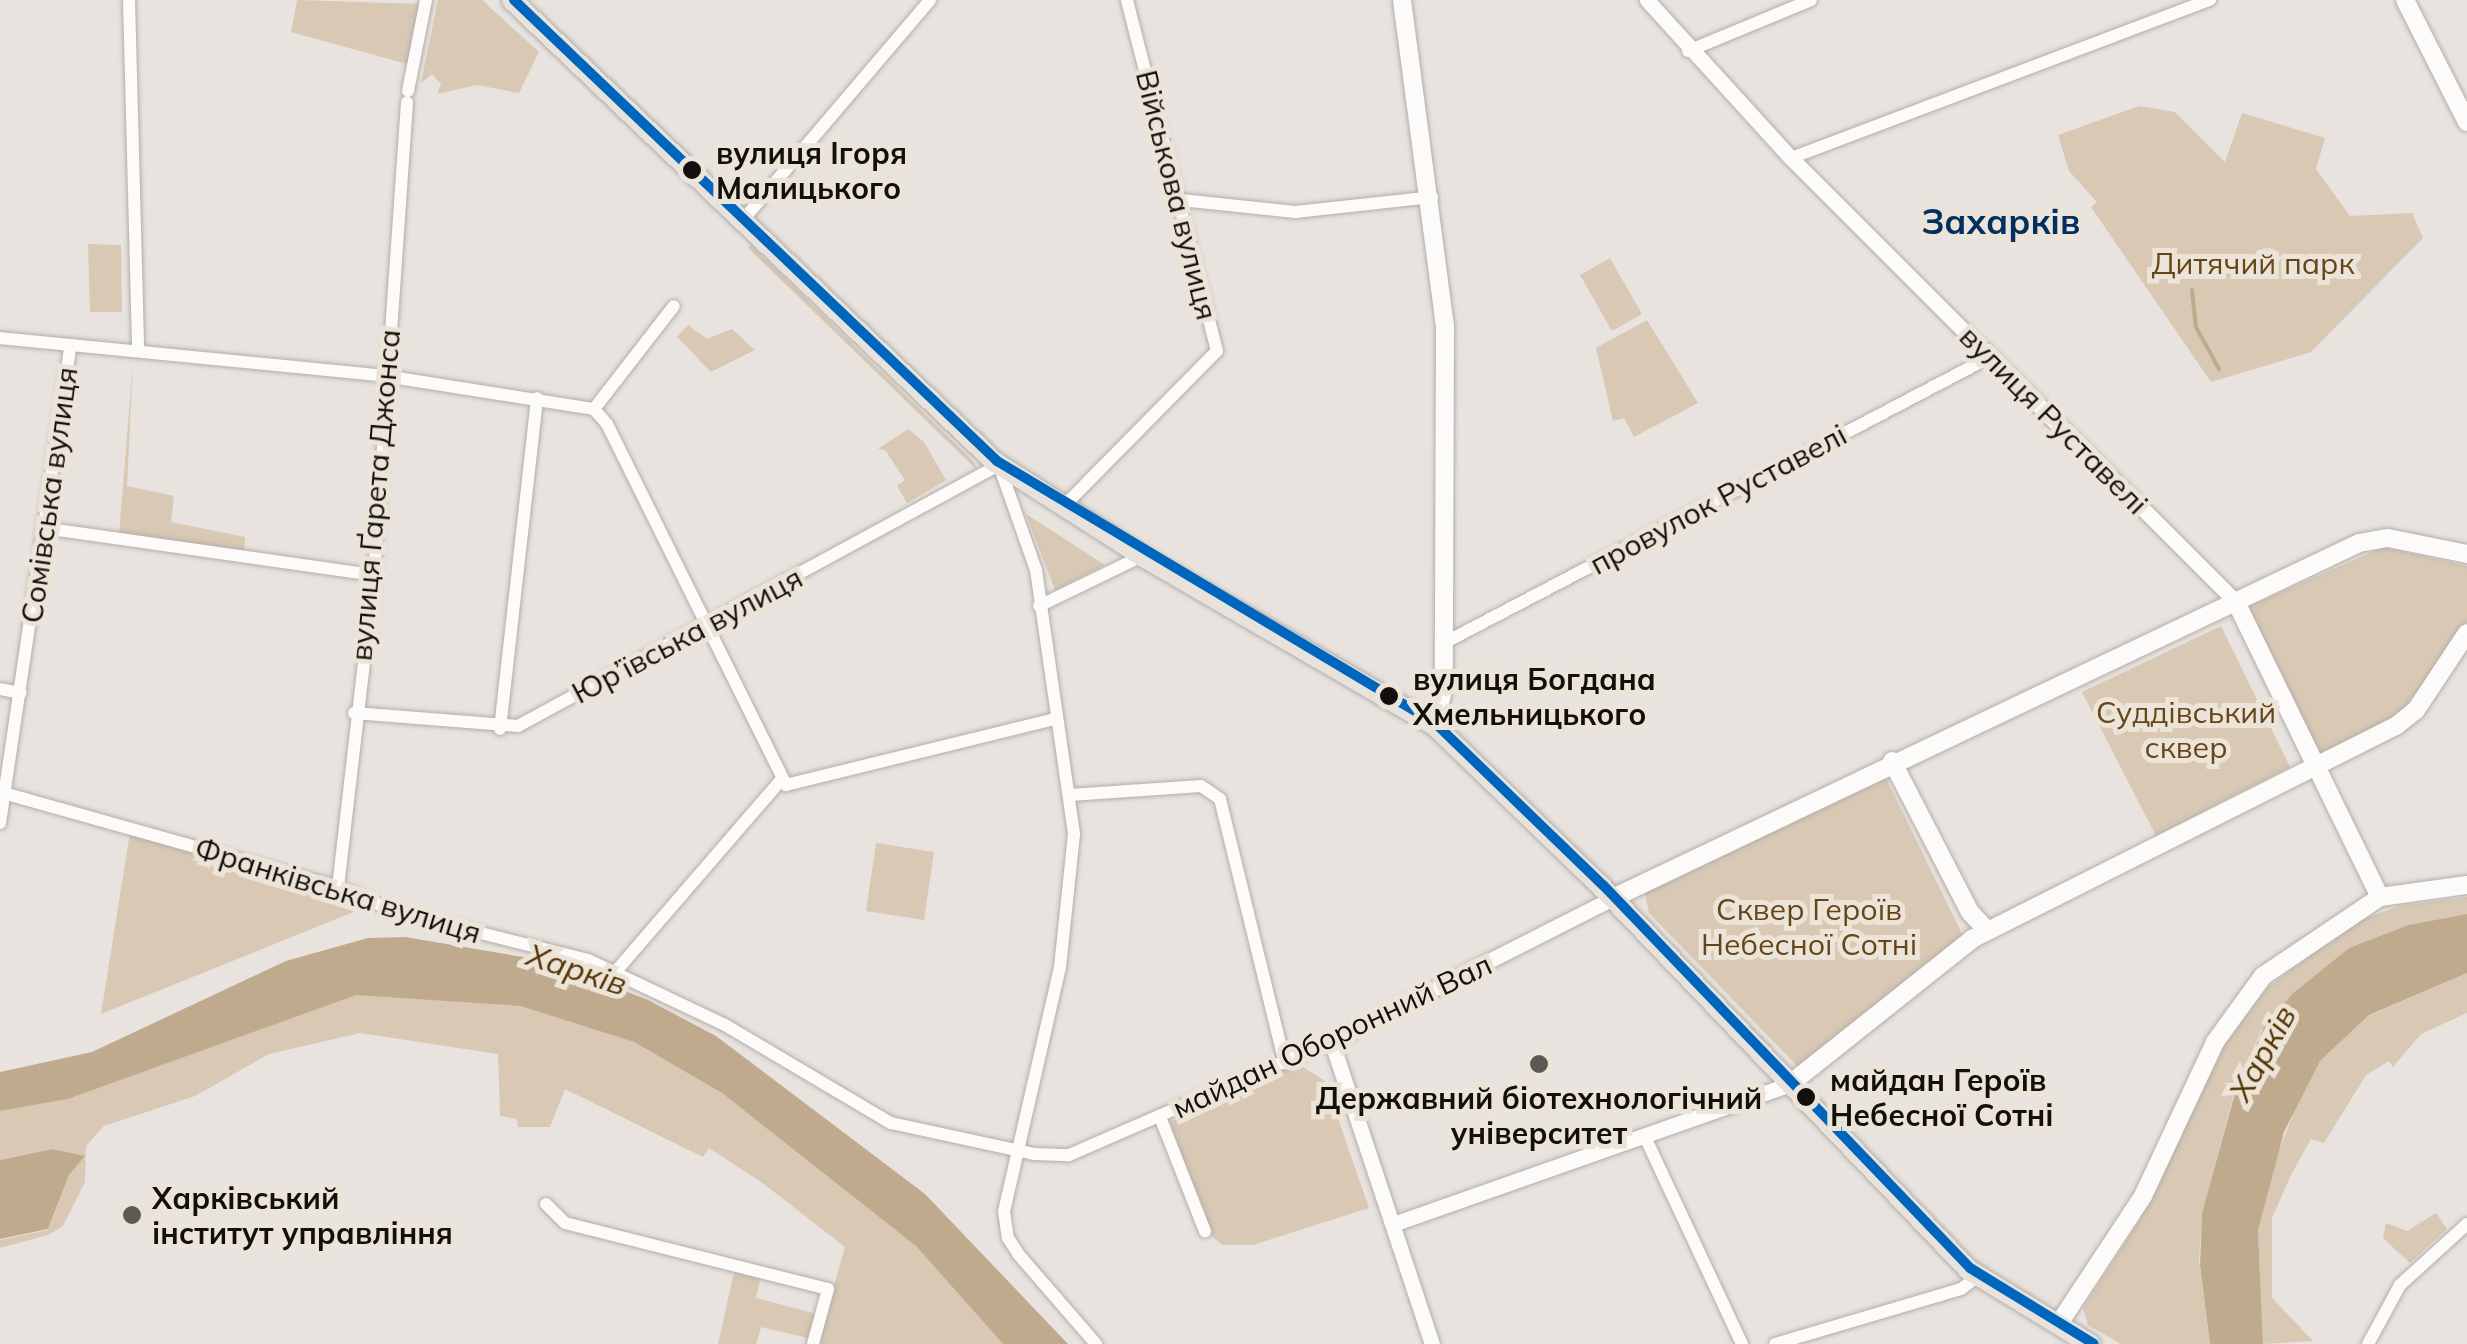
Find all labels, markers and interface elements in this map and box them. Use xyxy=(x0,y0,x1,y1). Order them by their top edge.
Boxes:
street label: Військова вулиця xyxy=(1129,66,1225,324)
place label: вулиця Ігоря Малицького xyxy=(716,135,907,206)
marker: вулиця Ігоря Малицького xyxy=(677,155,707,185)
district label: Захарків xyxy=(1922,200,2080,242)
park label: Дитячий парк xyxy=(2151,245,2355,281)
street label: вулиця Руставелі xyxy=(1952,318,2156,522)
street label: вулиця Ґарета Джонса xyxy=(343,328,407,662)
street label: Сомівська вулиця xyxy=(13,365,85,625)
street label: провулок Руставелі xyxy=(1583,416,1853,582)
street label: Юр’ївська вулиця xyxy=(566,559,808,711)
place label: вулиця Богдана Хмельницького xyxy=(1413,661,1656,732)
marker: вулиця Богдана Хмельницького xyxy=(1374,681,1404,711)
park label: Суддівський сквер xyxy=(2096,694,2276,764)
street label: Франківська вулиця xyxy=(191,829,485,951)
park label: Сквер Героїв Небесної Сотні xyxy=(1701,891,1917,962)
water label: Харків xyxy=(522,935,632,1003)
street label: майдан Оборонний Вал xyxy=(1167,946,1497,1126)
water label: Харків xyxy=(2220,999,2304,1107)
marker: Державний біотехнологічний університет xyxy=(1528,1053,1550,1075)
place label: майдан Героїв Небесної Сотні xyxy=(1830,1062,2054,1132)
place label: Державний біотехнологічний університет xyxy=(1316,1080,1762,1150)
marker: майдан Героїв Небесної Сотні xyxy=(1791,1082,1821,1112)
place label: Харківський інститут управління xyxy=(152,1180,453,1250)
marker: Харківський інститут управління xyxy=(121,1204,143,1226)

